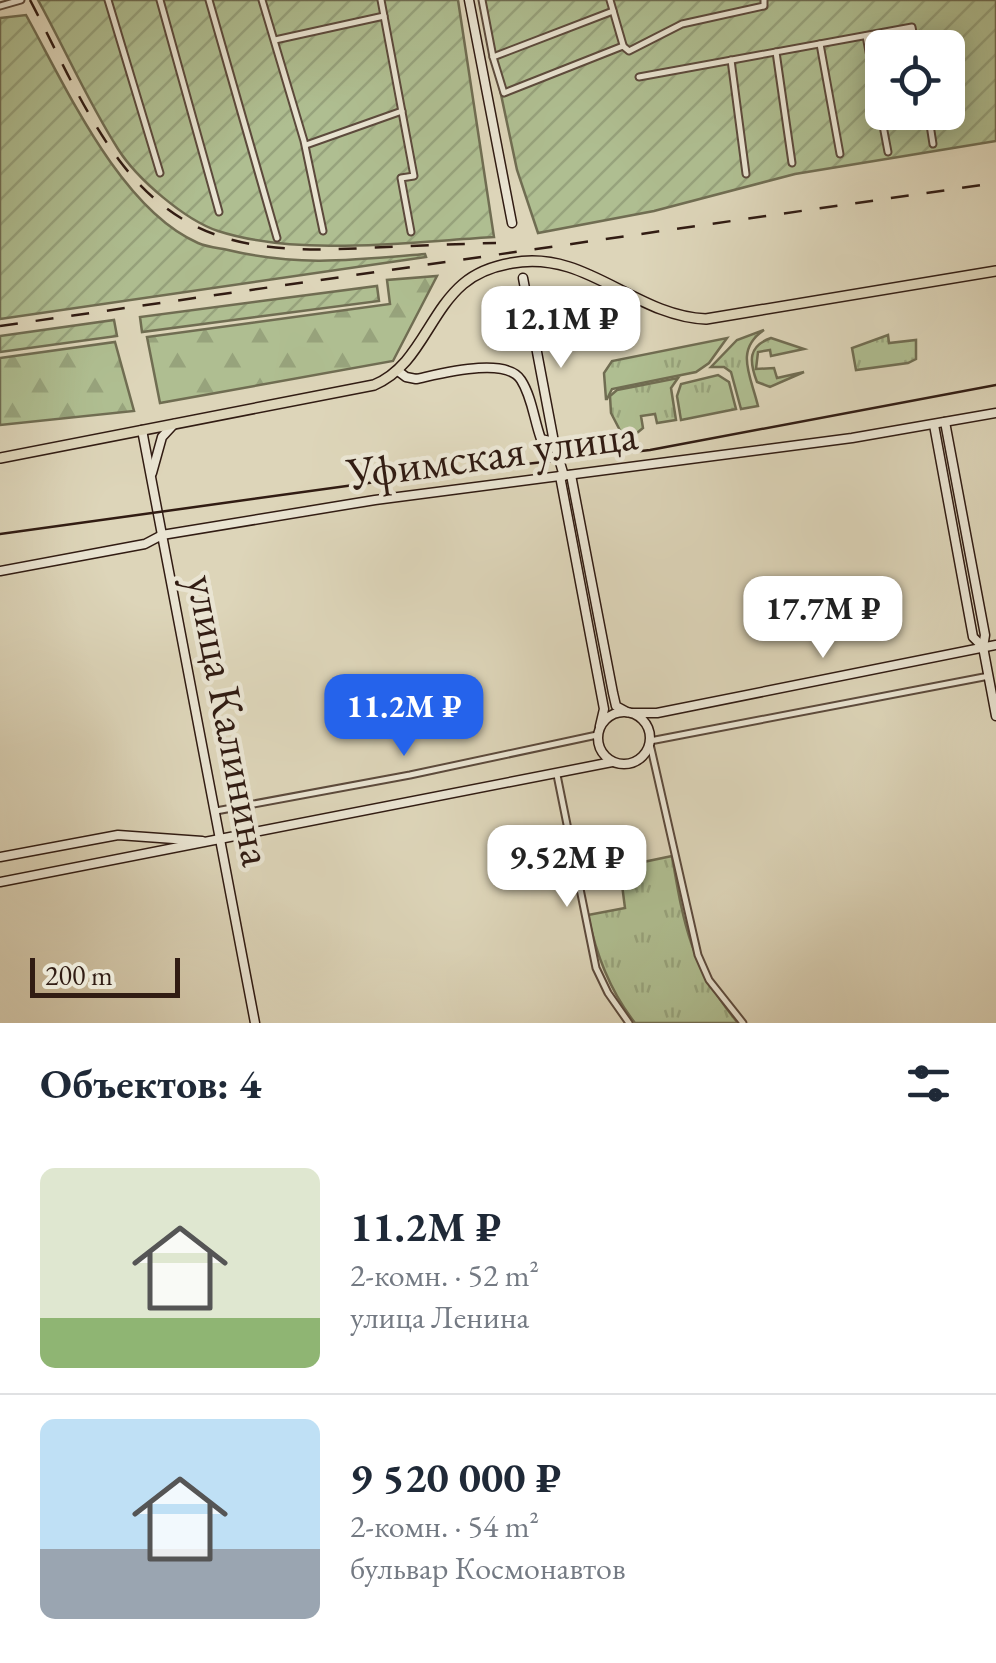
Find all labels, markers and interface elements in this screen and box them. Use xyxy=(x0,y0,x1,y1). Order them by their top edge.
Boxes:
map controls xyxy=(865,30,965,130)
button: locate xyxy=(865,30,965,130)
pin: 12.1M ₽ xyxy=(469,286,653,371)
text: 12.1M ₽ xyxy=(503,297,619,339)
street label: Уфимская улица xyxy=(342,404,641,502)
street label: улица Калинина xyxy=(174,569,288,871)
pin: 17.7M ₽ xyxy=(731,576,915,661)
text: 17.7M ₽ xyxy=(765,587,881,629)
pin: 11.2M ₽ xyxy=(312,674,496,759)
text: 11.2M ₽ xyxy=(346,685,462,727)
pin: 9.52M ₽ xyxy=(475,825,659,910)
text: 9.52M ₽ xyxy=(509,836,625,878)
scale bar xyxy=(30,953,180,998)
text: 200 m xyxy=(45,957,113,993)
text: Объектов: 4 xyxy=(40,1056,261,1111)
icon: filters xyxy=(901,1056,956,1111)
text: 11.2M ₽ xyxy=(350,1199,501,1254)
icon: home xyxy=(120,1208,240,1328)
text: 2-комн. · 52 m² xyxy=(350,1254,539,1296)
text: улица Ленина xyxy=(350,1296,529,1338)
text: 9 520 000 ₽ xyxy=(350,1450,561,1505)
icon: home xyxy=(120,1459,240,1579)
text: 2-комн. · 54 m² xyxy=(350,1505,539,1547)
text: бульвар Космонавтов xyxy=(350,1547,626,1589)

